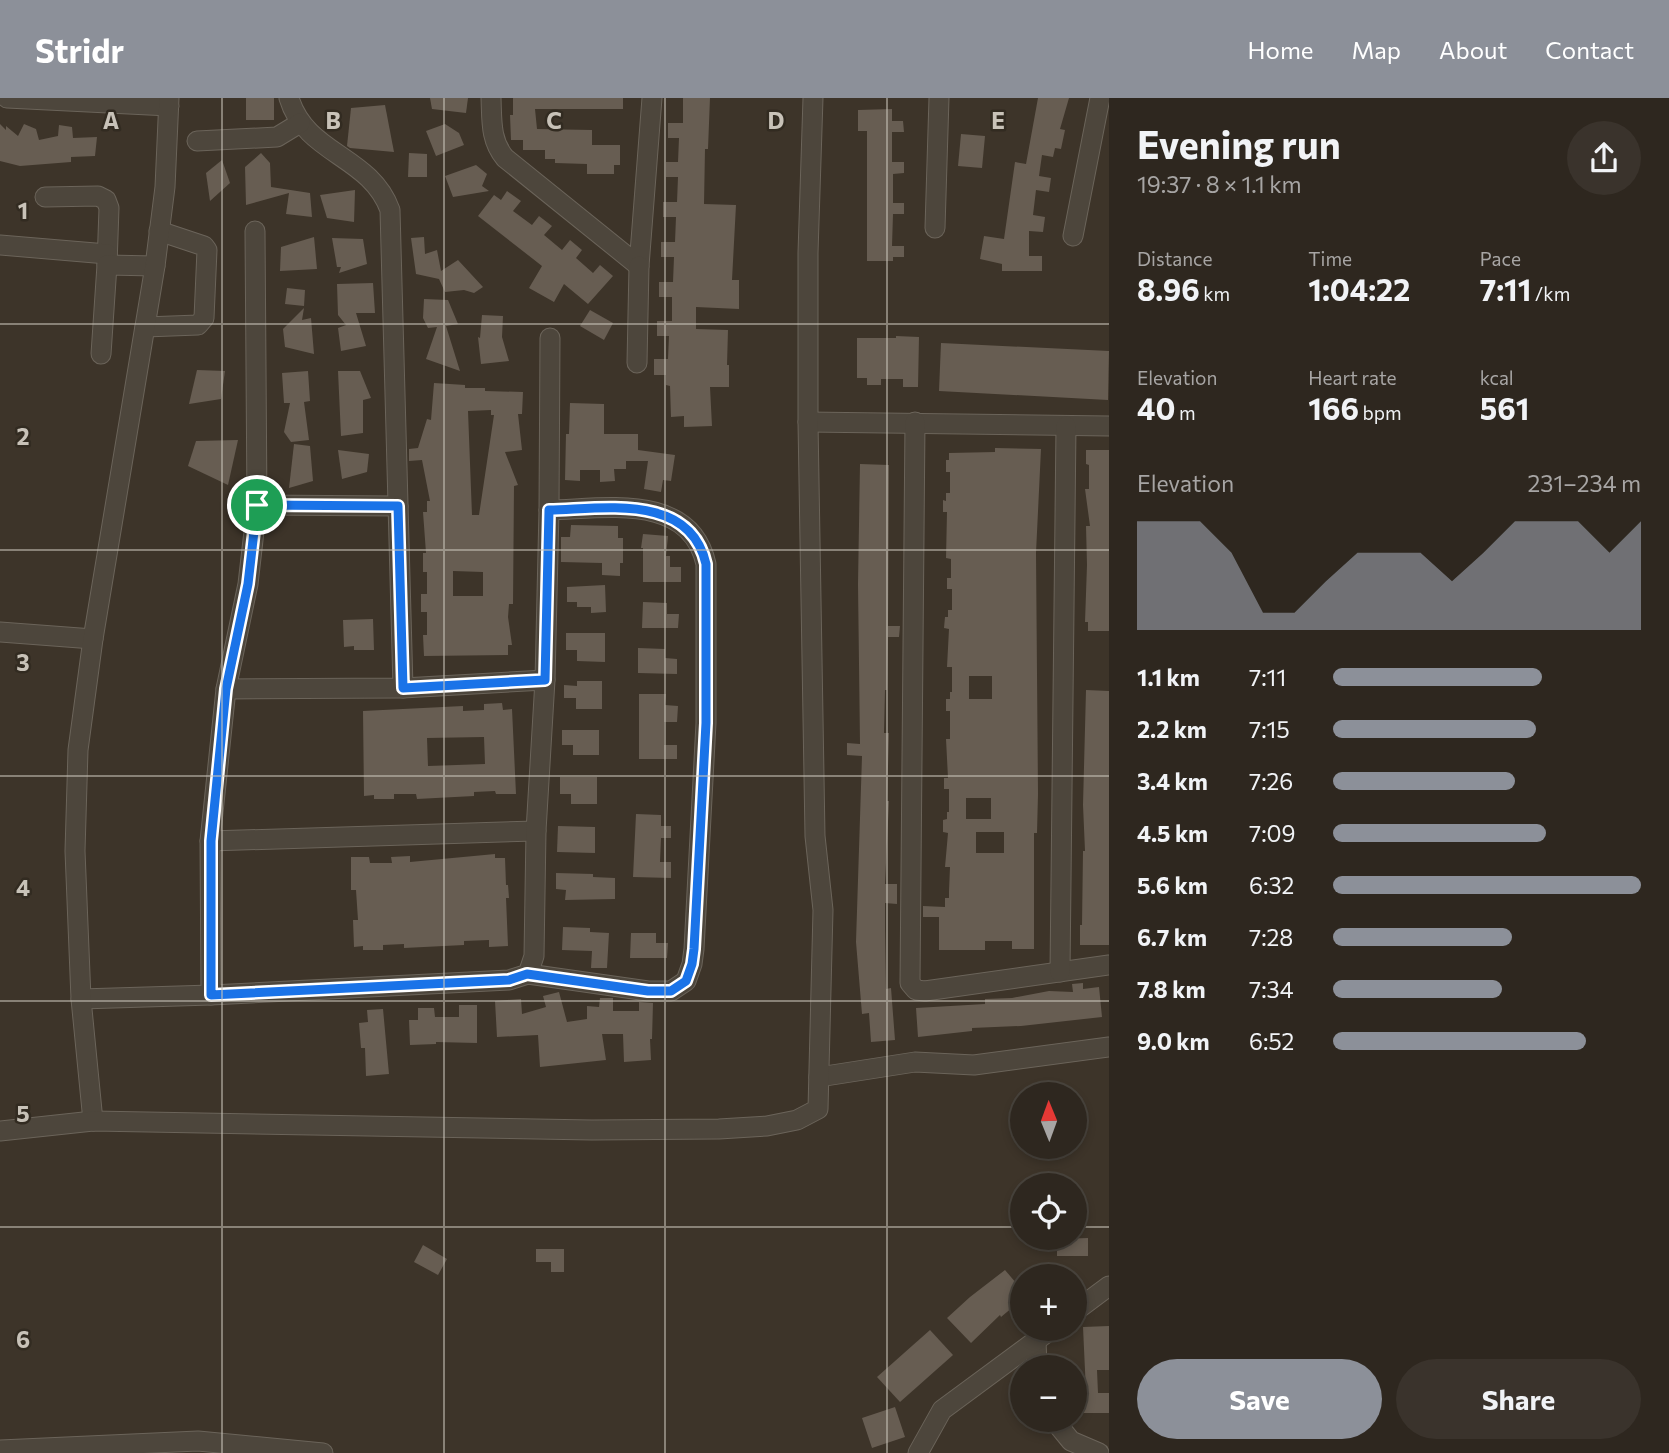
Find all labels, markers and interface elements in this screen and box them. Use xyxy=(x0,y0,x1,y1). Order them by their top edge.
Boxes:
text: Stridr xyxy=(35,29,124,70)
text: Home xyxy=(1248,35,1314,64)
text: Map xyxy=(1352,35,1401,64)
text: About xyxy=(1439,35,1507,64)
text: Contact xyxy=(1545,35,1634,64)
text: A xyxy=(103,106,120,134)
text: B xyxy=(325,106,341,134)
text: C xyxy=(546,106,562,134)
text: D xyxy=(768,106,785,134)
text: E xyxy=(991,106,1005,134)
text: Evening run xyxy=(1137,120,1341,167)
button: share xyxy=(1567,121,1641,195)
text: 19:37 · 8 × 1.1 km xyxy=(1137,170,1302,198)
text: 1 xyxy=(18,196,28,224)
text: Distance xyxy=(1137,247,1213,270)
text: Time xyxy=(1308,247,1352,270)
text: Pace xyxy=(1480,247,1521,270)
text: 8.96 xyxy=(1137,270,1200,307)
text: 1:04:22 xyxy=(1308,270,1410,307)
text: 7:11 xyxy=(1480,270,1531,307)
text: km xyxy=(1200,282,1230,305)
text: /km xyxy=(1531,282,1570,305)
text: Elevation xyxy=(1137,366,1217,389)
text: Heart rate xyxy=(1308,366,1397,389)
text: kcal xyxy=(1480,366,1514,389)
text: 40 xyxy=(1137,389,1175,426)
text: 166 xyxy=(1308,389,1359,426)
text: 561 xyxy=(1480,389,1529,426)
text: m xyxy=(1175,401,1196,424)
text: bpm xyxy=(1359,401,1402,424)
text: 2 xyxy=(16,422,30,450)
text: Elevation xyxy=(1137,469,1234,497)
text: 231–234 m xyxy=(1528,469,1641,497)
pin xyxy=(227,475,287,535)
icon: arrive xyxy=(238,486,276,524)
text: 3 xyxy=(16,648,30,676)
text: 1.1 km xyxy=(1137,663,1200,691)
text: 7:11 xyxy=(1249,663,1286,691)
text: 2.2 km xyxy=(1137,715,1207,743)
text: 7:15 xyxy=(1249,715,1290,743)
text: 3.4 km xyxy=(1137,767,1208,795)
text: 7:26 xyxy=(1249,767,1293,795)
text: 4.5 km xyxy=(1137,819,1208,847)
text: 7:09 xyxy=(1249,819,1296,847)
text: 5.6 km xyxy=(1137,871,1208,899)
text: 6:32 xyxy=(1249,871,1294,899)
text: 4 xyxy=(16,873,30,901)
text: 6.7 km xyxy=(1137,923,1207,951)
text: 7:28 xyxy=(1249,923,1293,951)
text: 7.8 km xyxy=(1137,975,1205,1003)
text: 7:34 xyxy=(1249,975,1294,1003)
text: 9.0 km xyxy=(1137,1027,1210,1055)
text: 6:52 xyxy=(1249,1027,1294,1055)
north arrow xyxy=(1010,1082,1087,1158)
map controls xyxy=(1010,1082,1087,1432)
text: 5 xyxy=(16,1099,30,1127)
button: locate xyxy=(1010,1173,1087,1250)
button: + xyxy=(1010,1264,1087,1341)
text: 6 xyxy=(16,1325,30,1353)
button: − xyxy=(1010,1355,1087,1432)
button: Save xyxy=(1137,1359,1382,1439)
button: Share xyxy=(1396,1359,1641,1439)

